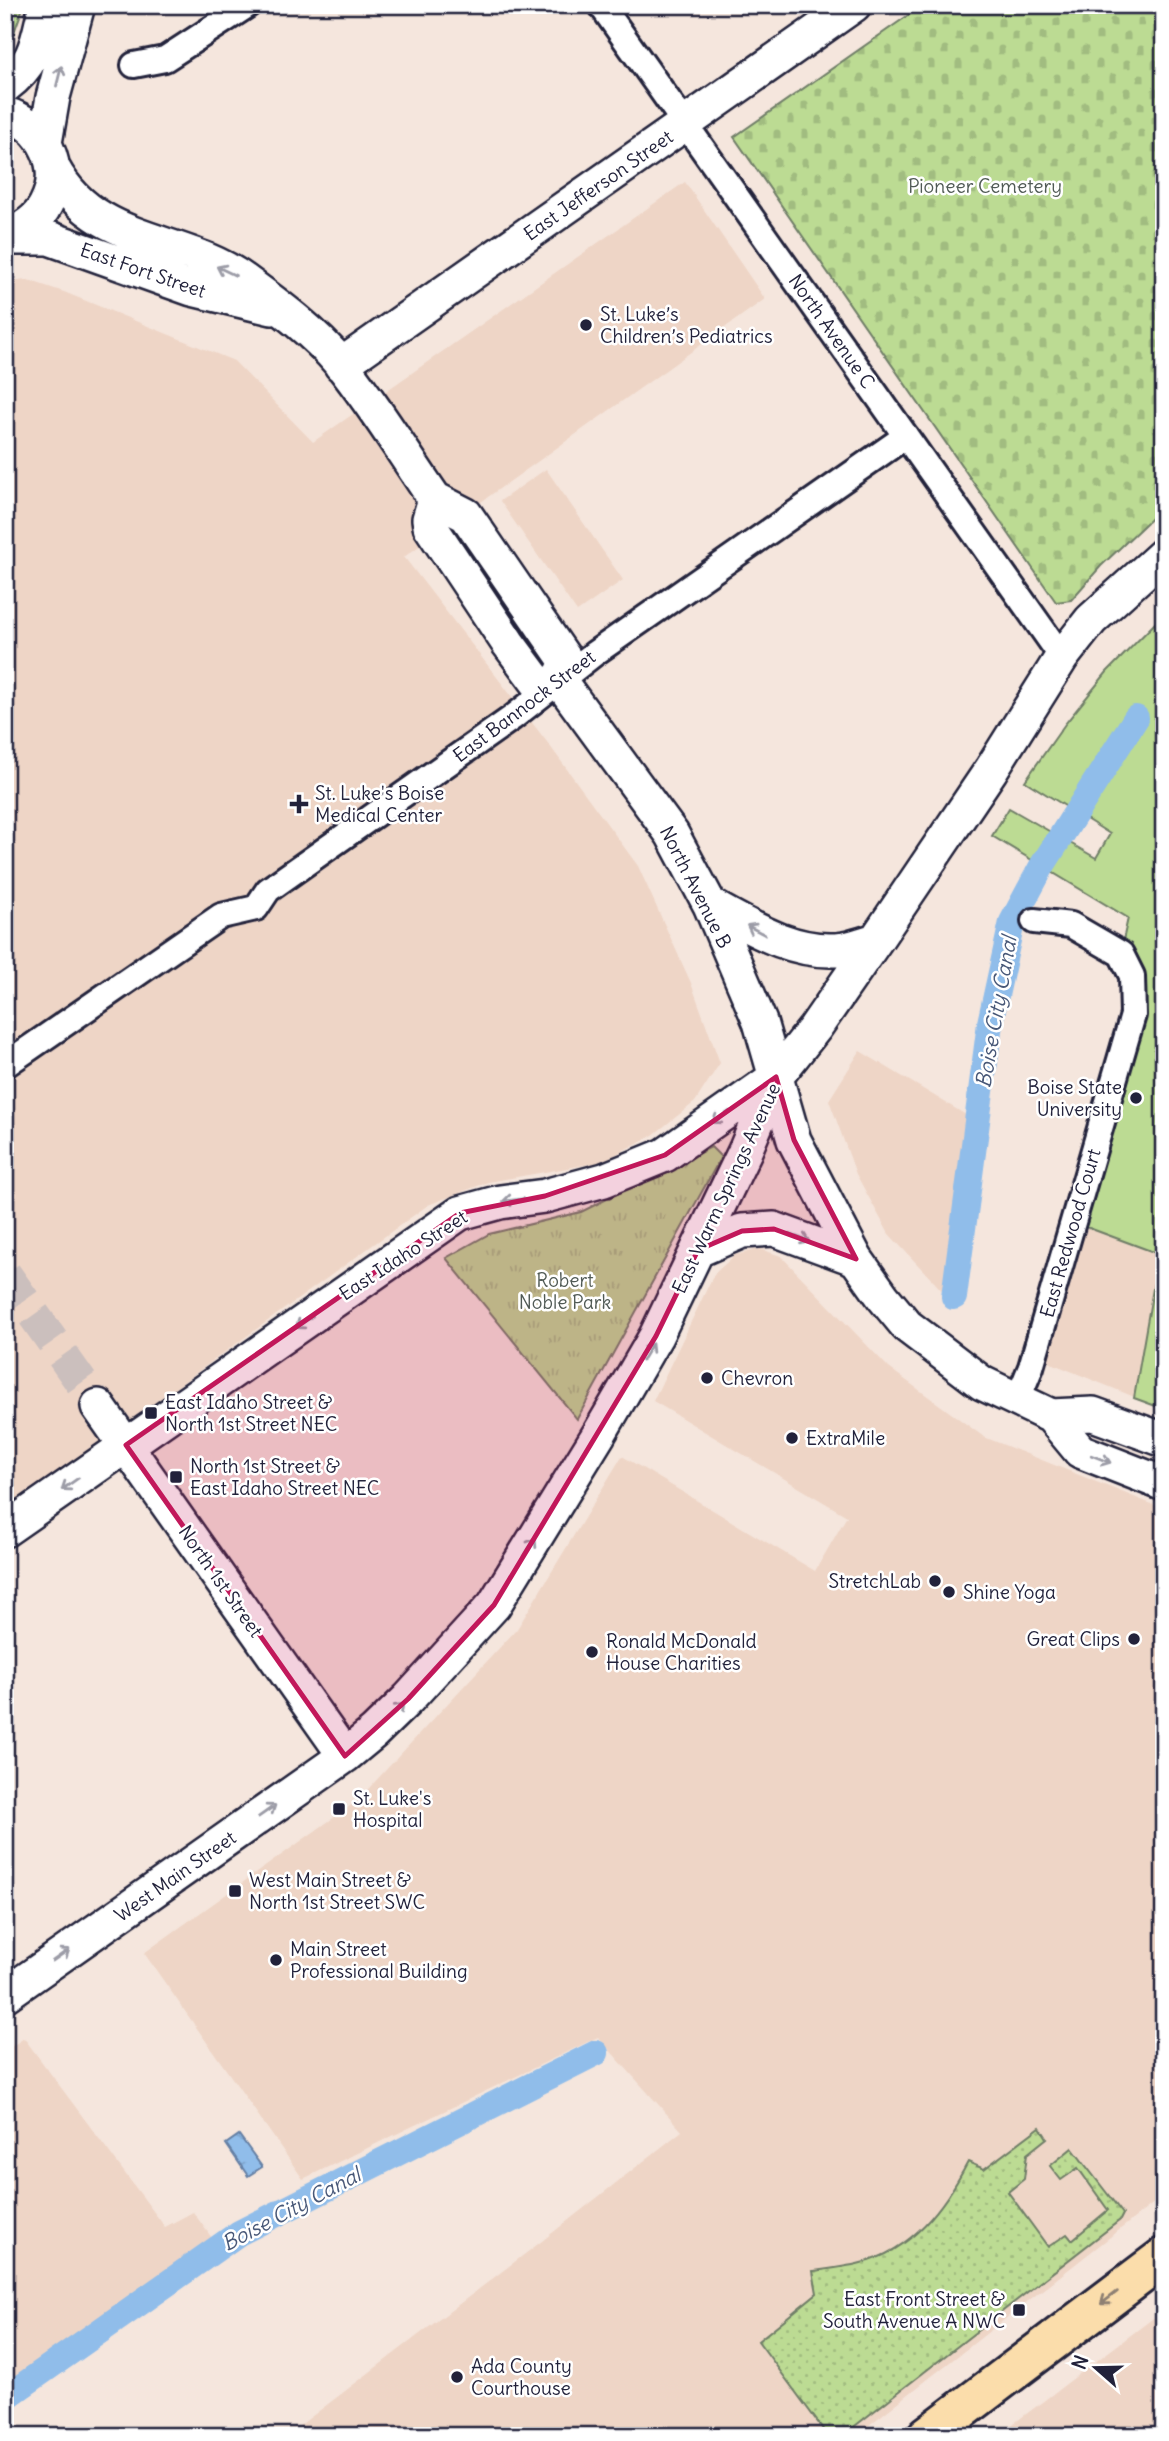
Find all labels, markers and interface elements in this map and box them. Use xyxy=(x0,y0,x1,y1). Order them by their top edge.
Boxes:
one-way arrow xyxy=(53,65,66,88)
street label: East Jefferson Street xyxy=(519,124,677,246)
park label: Pioneer Cemetery xyxy=(908,174,1062,198)
street label: East Fort Street xyxy=(77,237,209,303)
one-way arrow xyxy=(216,263,237,277)
street label: North Avenue C xyxy=(784,269,880,393)
place label: St. Luke’s Children’s Pediatrics xyxy=(600,302,773,348)
marker: St. Luke’s Children’s Pediatrics xyxy=(578,317,594,333)
street label: East Bannock Street xyxy=(448,645,600,767)
place label: St. Luke's Boise Medical Center xyxy=(315,781,444,827)
marker: St. Luke's Boise Medical Center xyxy=(289,794,309,814)
street label: North Avenue B xyxy=(655,822,737,952)
one-way arrow xyxy=(746,923,767,936)
water label: Boise City Canal xyxy=(969,931,1023,1090)
place label: Boise State University xyxy=(1027,1075,1122,1121)
street label: East Warm Springs Avenue xyxy=(667,1079,785,1297)
marker: Boise State University xyxy=(1128,1090,1144,1106)
one-way arrow xyxy=(712,1110,731,1124)
street label: East Redwood Court xyxy=(1034,1146,1106,1320)
one-way arrow xyxy=(502,1194,525,1207)
street label: East Idaho Street xyxy=(334,1205,472,1305)
one-way arrow xyxy=(789,1232,811,1245)
park label: Robert Noble Park xyxy=(519,1268,612,1314)
one-way arrow xyxy=(295,1315,314,1329)
one-way arrow xyxy=(640,1342,654,1362)
place label: Chevron xyxy=(721,1366,793,1390)
marker: Chevron xyxy=(699,1370,715,1386)
place label: East Idaho Street & North 1st Street NEC xyxy=(165,1390,337,1436)
marker: East Idaho Street & North 1st Street NEC xyxy=(143,1405,159,1421)
place label: ExtraMile xyxy=(806,1426,885,1450)
marker: ExtraMile xyxy=(784,1430,800,1446)
place label: North 1st Street & East Idaho Street NEC xyxy=(190,1454,379,1500)
one-way arrow xyxy=(1089,1454,1111,1467)
marker: North 1st Street & East Idaho Street NEC xyxy=(168,1469,184,1485)
one-way arrow xyxy=(61,1477,80,1491)
street label: North 1st Street xyxy=(174,1520,268,1642)
one-way arrow xyxy=(522,1538,537,1557)
place label: StretchLab xyxy=(828,1569,921,1593)
marker: StretchLab xyxy=(927,1573,943,1589)
place label: Shine Yoga xyxy=(963,1580,1056,1604)
marker: Shine Yoga xyxy=(941,1584,957,1600)
place label: Great Clips xyxy=(1027,1627,1120,1651)
place label: Ronald McDonald House Charities xyxy=(606,1629,757,1675)
marker: Great Clips xyxy=(1126,1631,1142,1647)
marker: Ronald McDonald House Charities xyxy=(584,1644,600,1660)
one-way arrow xyxy=(387,1703,404,1720)
place label: St. Luke's Hospital xyxy=(353,1786,431,1832)
marker: St. Luke's Hospital xyxy=(331,1801,347,1817)
one-way arrow xyxy=(257,1804,277,1818)
street label: West Main Street xyxy=(110,1825,240,1927)
place label: West Main Street & North 1st Street SWC xyxy=(249,1868,425,1914)
marker: West Main Street & North 1st Street SWC xyxy=(227,1883,243,1899)
place label: Main Street Professional Building xyxy=(290,1937,467,1983)
one-way arrow xyxy=(51,1948,70,1963)
marker: Main Street Professional Building xyxy=(268,1952,284,1968)
water label: Boise City Canal xyxy=(217,2160,368,2257)
place label: East Front Street & South Avenue A NWC xyxy=(823,2287,1005,2333)
one-way arrow xyxy=(1101,2290,1119,2305)
marker: East Front Street & South Avenue A NWC xyxy=(1011,2302,1027,2318)
north arrow xyxy=(1060,2332,1130,2402)
text: N xyxy=(1067,2352,1094,2372)
place label: Ada County Courthouse xyxy=(471,2354,572,2400)
marker: Ada County Courthouse xyxy=(449,2369,465,2385)

